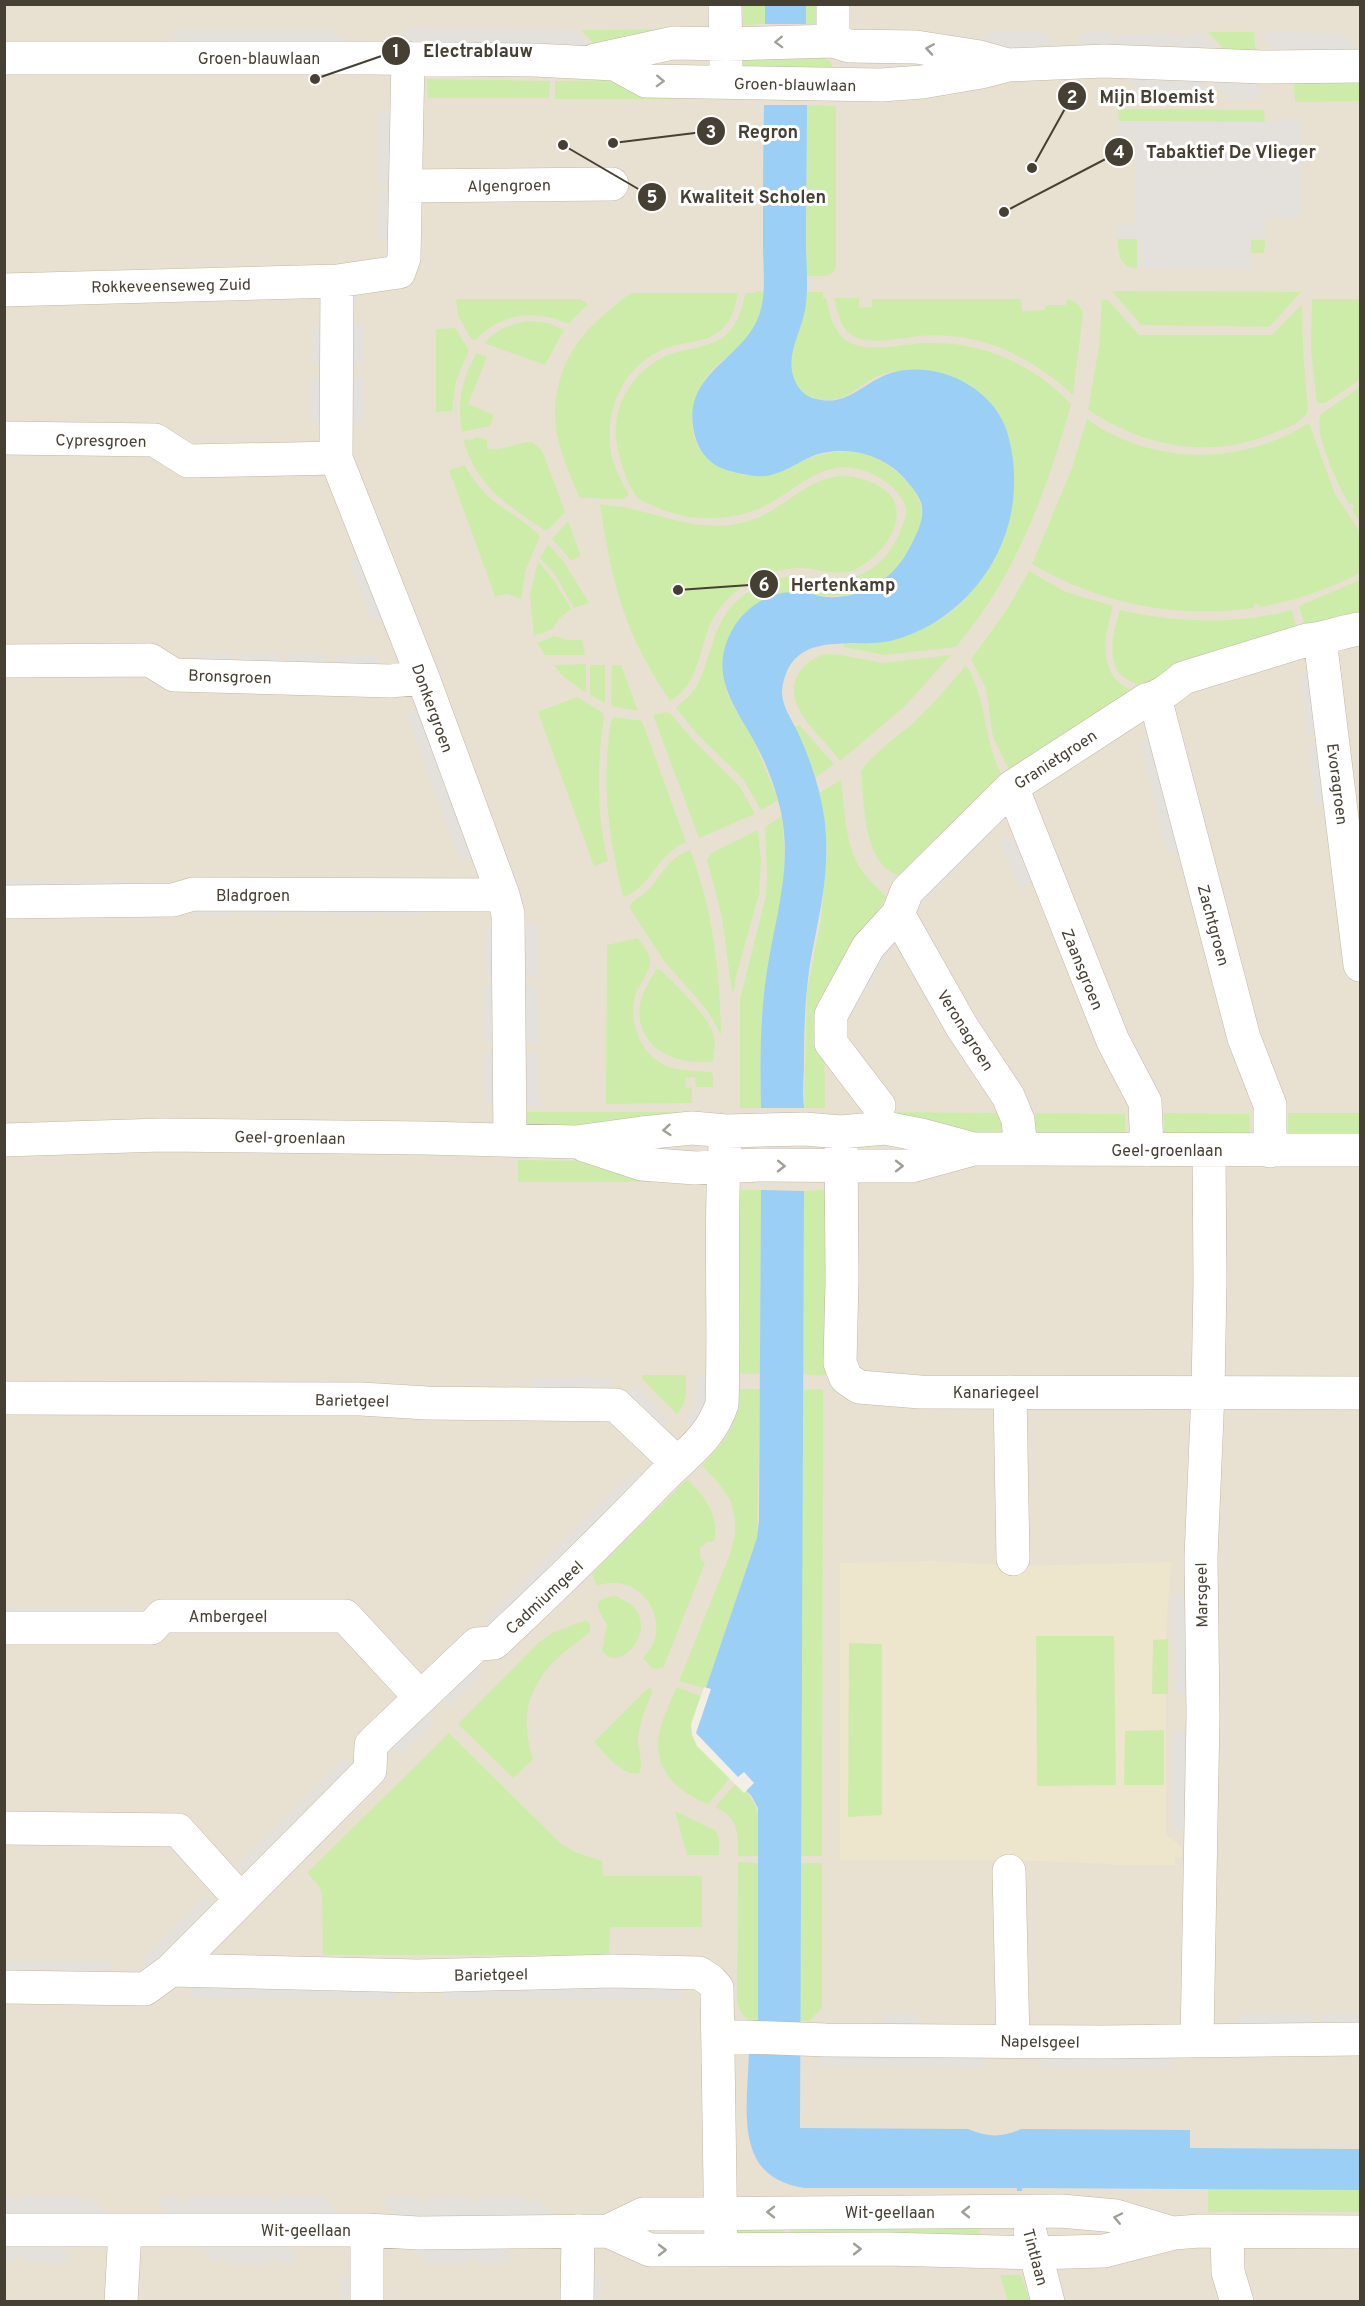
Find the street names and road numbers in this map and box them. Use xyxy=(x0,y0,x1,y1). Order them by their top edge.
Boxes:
street label: Groen-blauwlaan xyxy=(198,50,320,70)
street label: Groen-blauwlaan xyxy=(734,75,856,97)
street label: Algengroen xyxy=(467,176,551,198)
street label: Rokkeveenseweg Zuid xyxy=(91,276,251,298)
street label: Cypresgroen xyxy=(55,431,147,453)
street label: Donkergroen xyxy=(406,662,456,756)
street label: Bronsgroen xyxy=(188,667,272,689)
street label: Granietgroen xyxy=(1011,726,1101,795)
street label: Evoragroen xyxy=(1321,742,1351,826)
street label: Zachtgroen xyxy=(1192,883,1233,968)
street label: Bladgroen xyxy=(216,887,290,907)
street label: Zaansgroen xyxy=(1056,926,1106,1013)
street label: Veronagroen xyxy=(931,987,997,1075)
street label: Geel-groenlaan xyxy=(234,1128,346,1150)
street label: Geel-groenlaan xyxy=(1111,1142,1223,1162)
street label: Kanariegeel xyxy=(953,1384,1039,1404)
street label: Barietgeel xyxy=(315,1391,389,1413)
street label: Cadmiumgeel xyxy=(502,1557,588,1640)
street label: Marsgeel xyxy=(1192,1562,1214,1628)
street label: Ambergeel xyxy=(189,1608,267,1628)
street label: Barietgeel xyxy=(454,1965,528,1987)
street label: Napelsgeel xyxy=(1000,2032,1080,2054)
street label: Wit-geellaan xyxy=(845,2204,935,2224)
street label: Wit-geellaan xyxy=(261,2222,351,2242)
street label: Tintlaan xyxy=(1017,2227,1051,2288)

